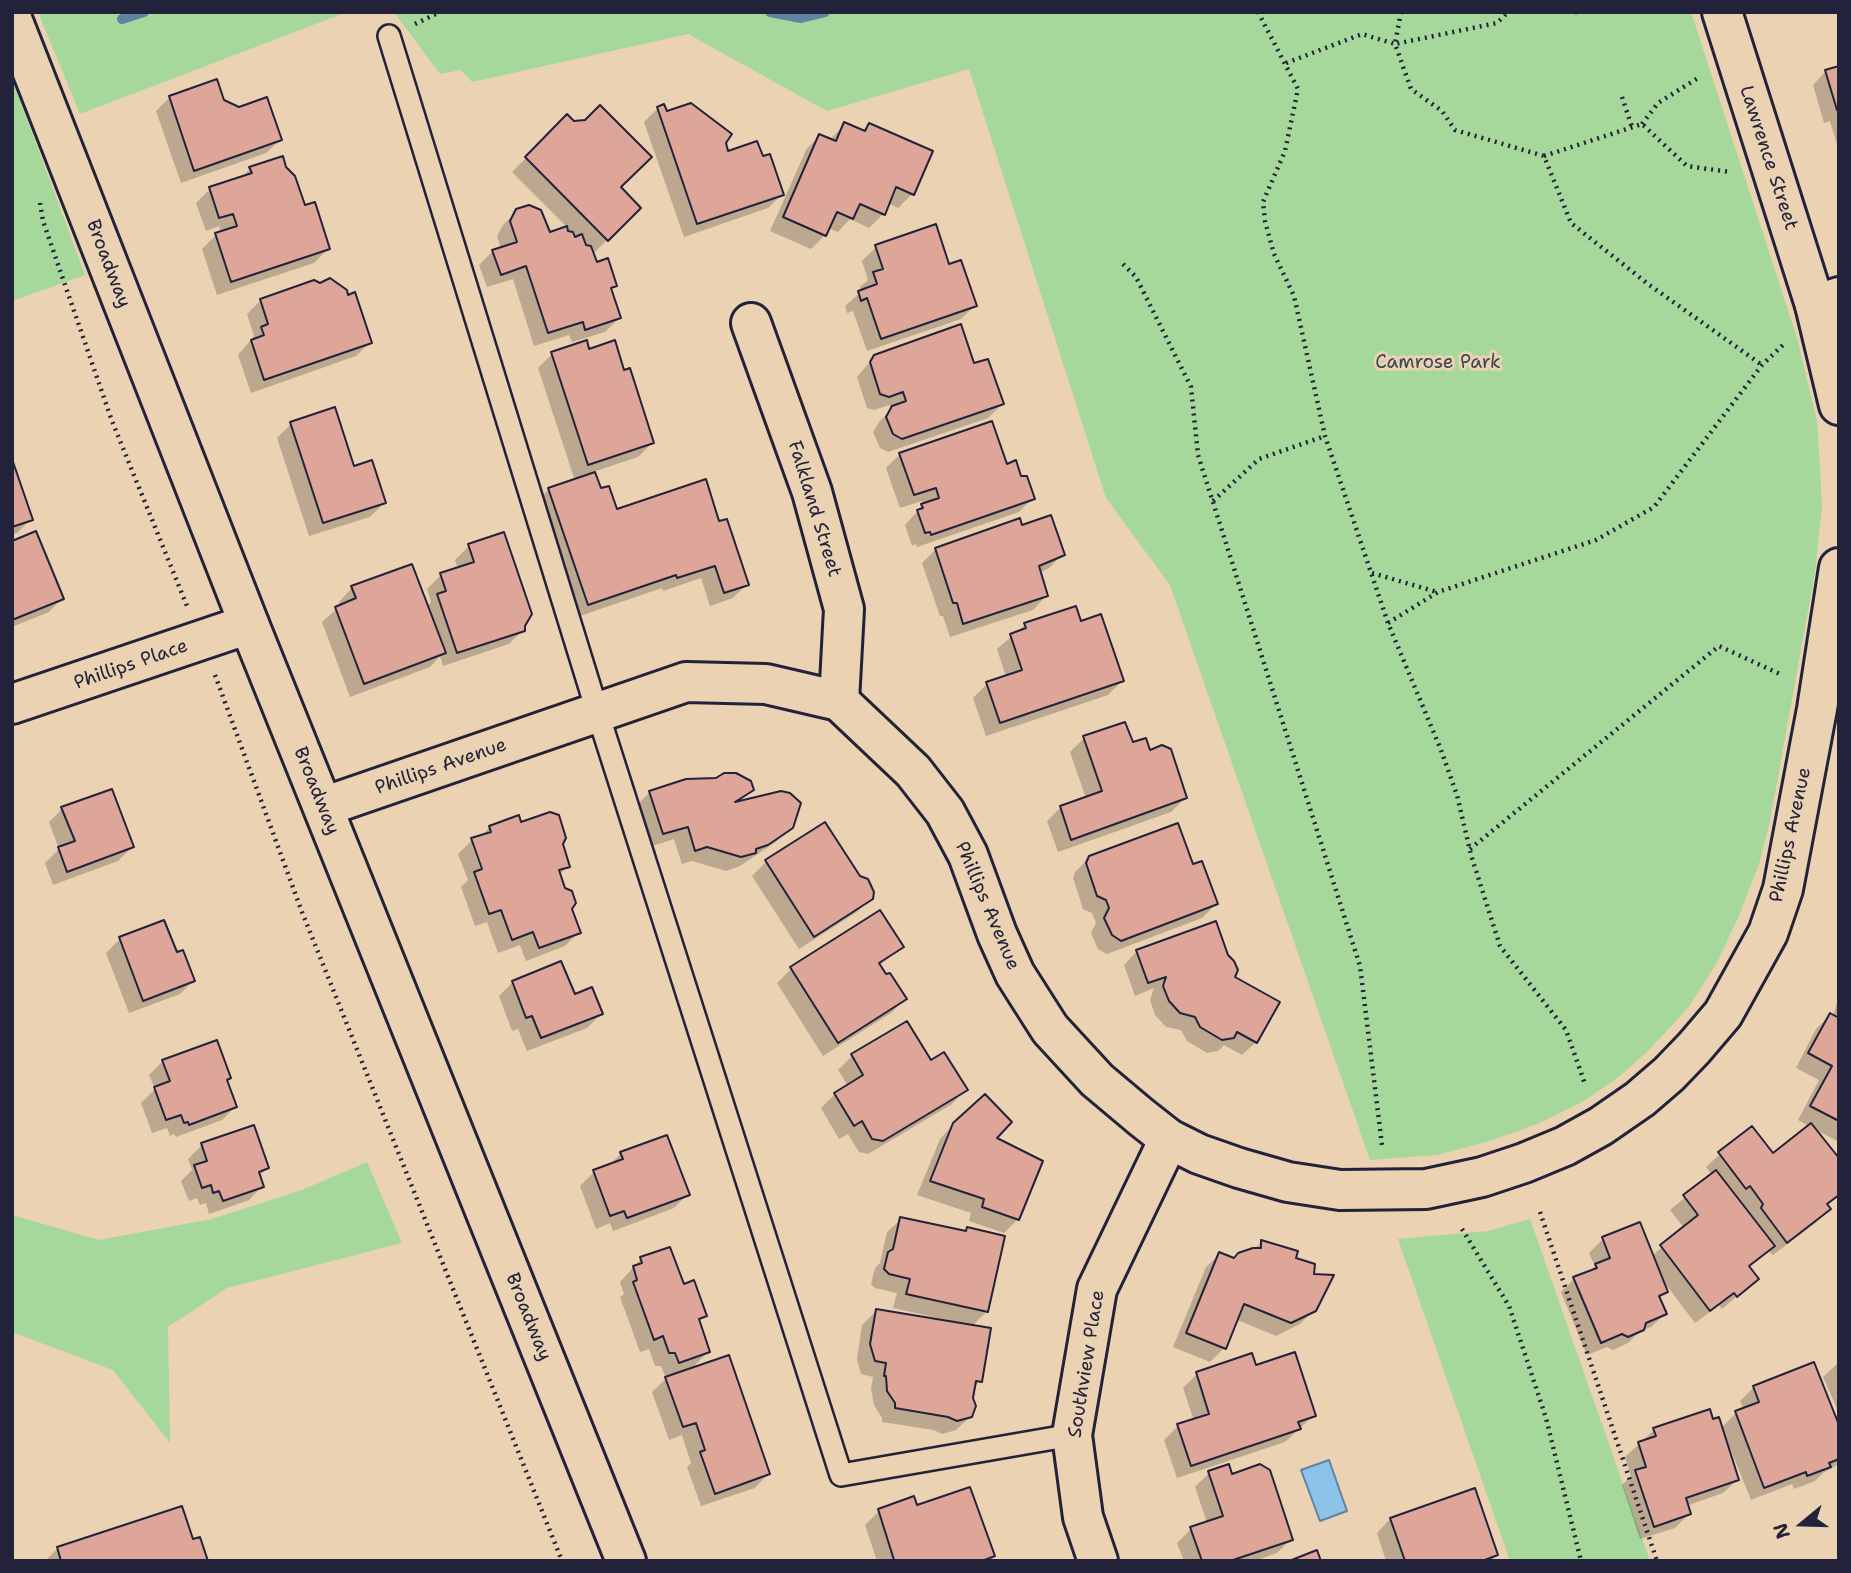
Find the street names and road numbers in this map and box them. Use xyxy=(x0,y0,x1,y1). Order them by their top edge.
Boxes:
street label: Lawrence Street xyxy=(1734,83,1802,233)
street label: Broadway xyxy=(81,217,135,311)
street label: Falkland Street xyxy=(782,438,846,580)
street label: Phillips Place xyxy=(71,635,191,695)
street label: Phillips Avenue xyxy=(372,734,510,800)
street label: Broadway xyxy=(288,744,344,838)
street label: Phillips Avenue xyxy=(1766,765,1816,905)
street label: Phillips Avenue xyxy=(950,838,1024,974)
street label: Broadway xyxy=(500,1270,556,1364)
street label: Southview Place xyxy=(1064,1289,1110,1439)

